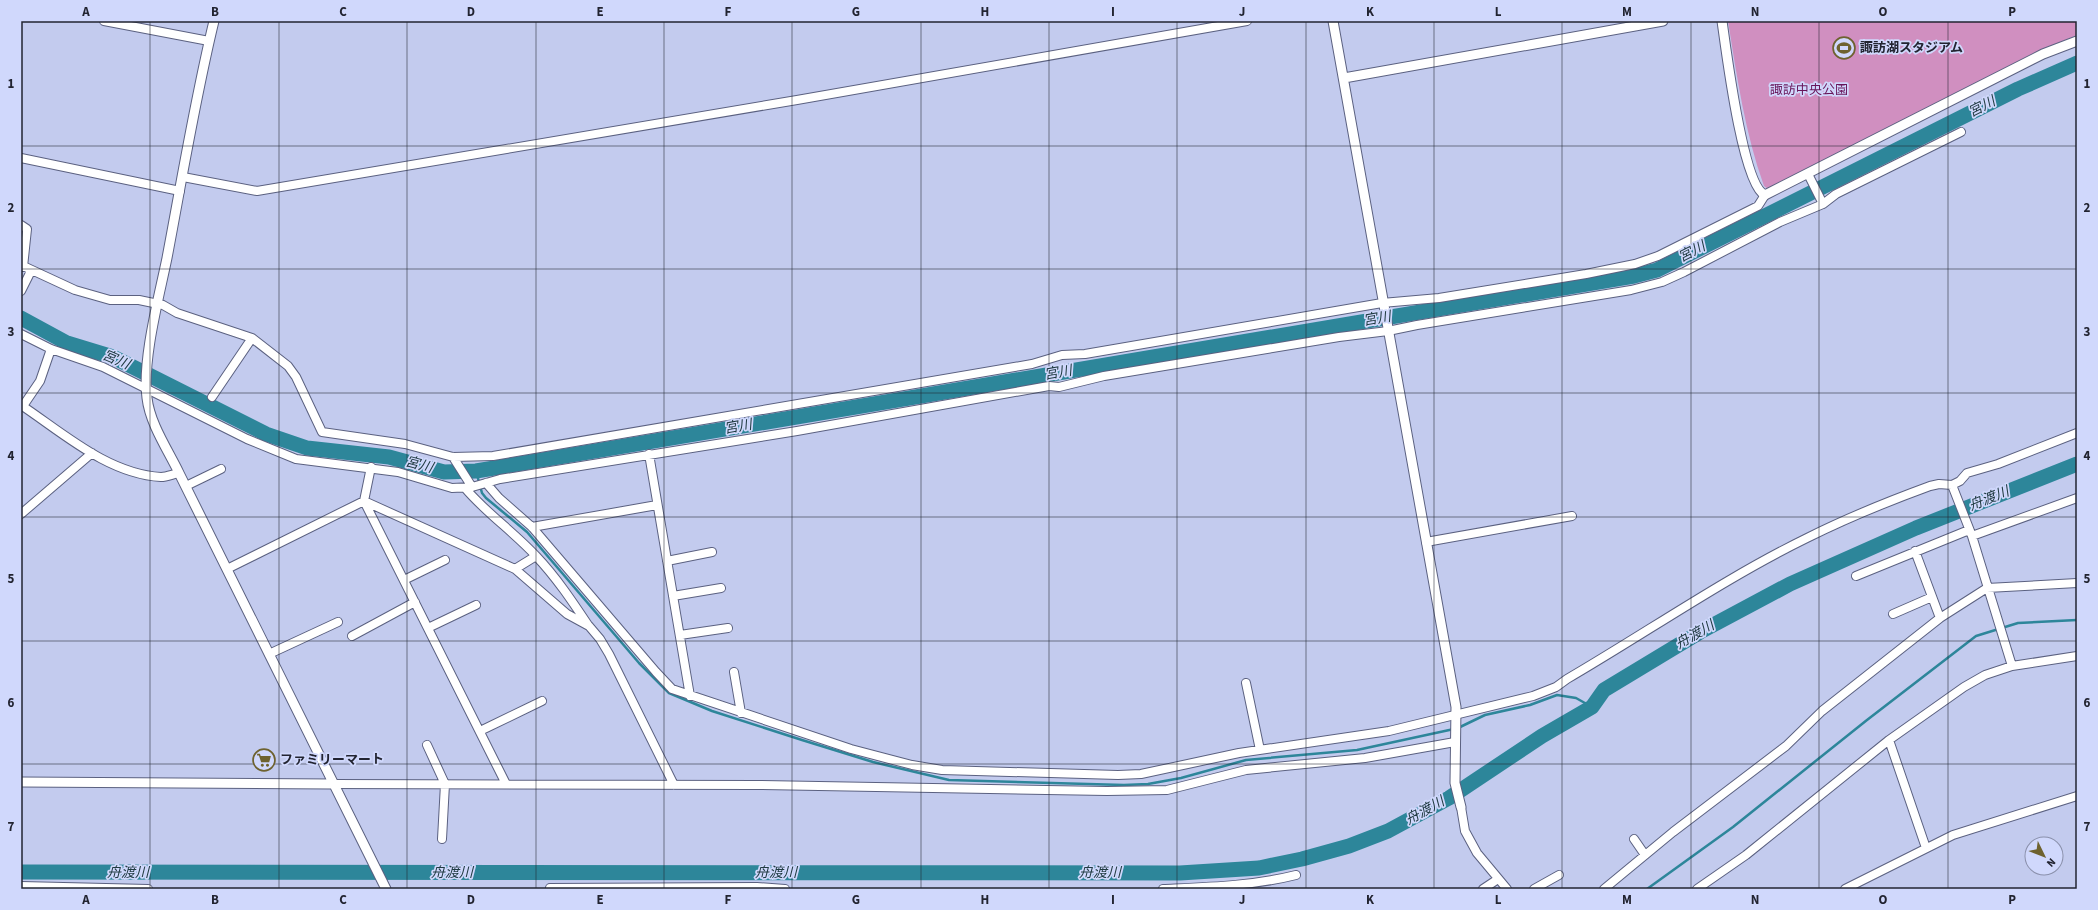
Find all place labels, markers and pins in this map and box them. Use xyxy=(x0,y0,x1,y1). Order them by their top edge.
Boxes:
sports icon: 諏訪湖スタジアム xyxy=(1831,35,1857,61)
place label: 諏訪湖スタジアム xyxy=(1860,39,1963,57)
supermarket icon: ファミリーマート xyxy=(251,747,277,773)
place label: ファミリーマート xyxy=(280,751,384,769)

